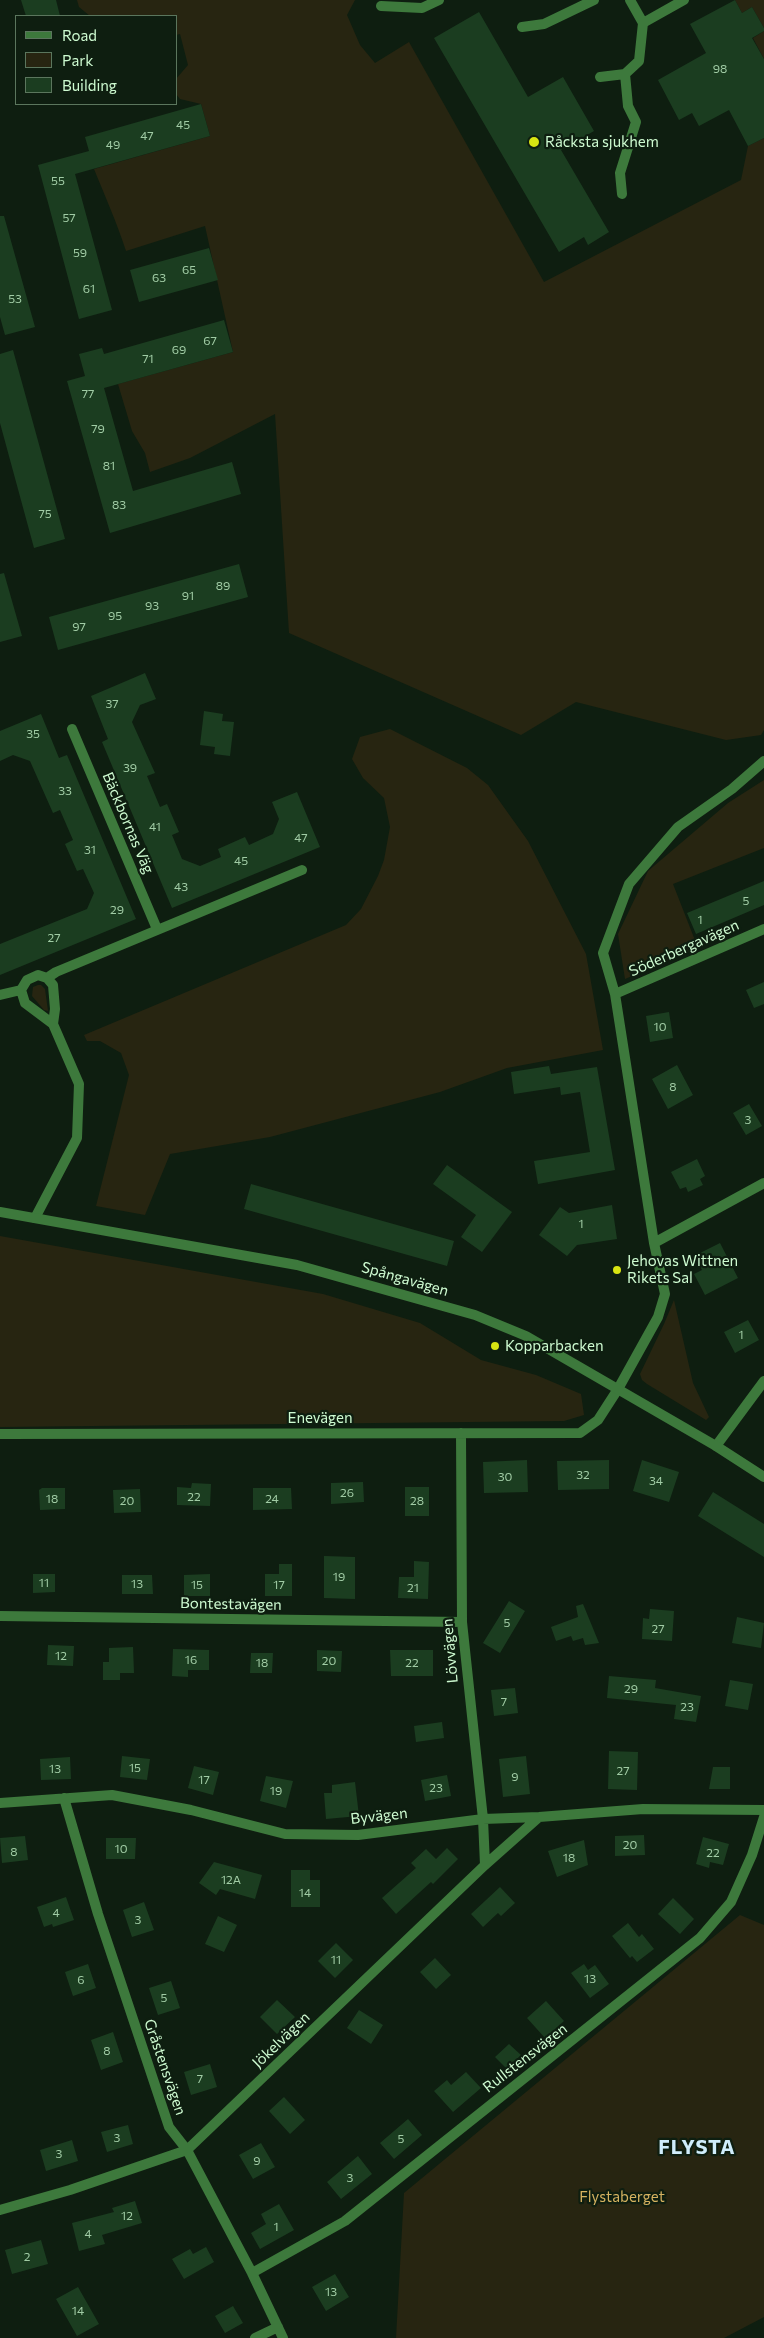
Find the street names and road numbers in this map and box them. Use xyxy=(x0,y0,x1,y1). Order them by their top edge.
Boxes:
street label: Bäckbornas Väg xyxy=(99,770,157,876)
street label: Söderbergavägen xyxy=(626,916,742,980)
street label: Spångavägen xyxy=(359,1258,451,1300)
street label: Enevägen xyxy=(287,1409,353,1427)
street label: Bontestavägen xyxy=(180,1594,282,1614)
street label: Lövvägen xyxy=(438,1618,462,1684)
street label: Byvägen xyxy=(350,1804,408,1828)
street label: Jökelvägen xyxy=(249,2008,313,2072)
street label: Gråstensvägen xyxy=(140,2017,190,2117)
street label: Rullstensvägen xyxy=(479,2020,571,2096)

